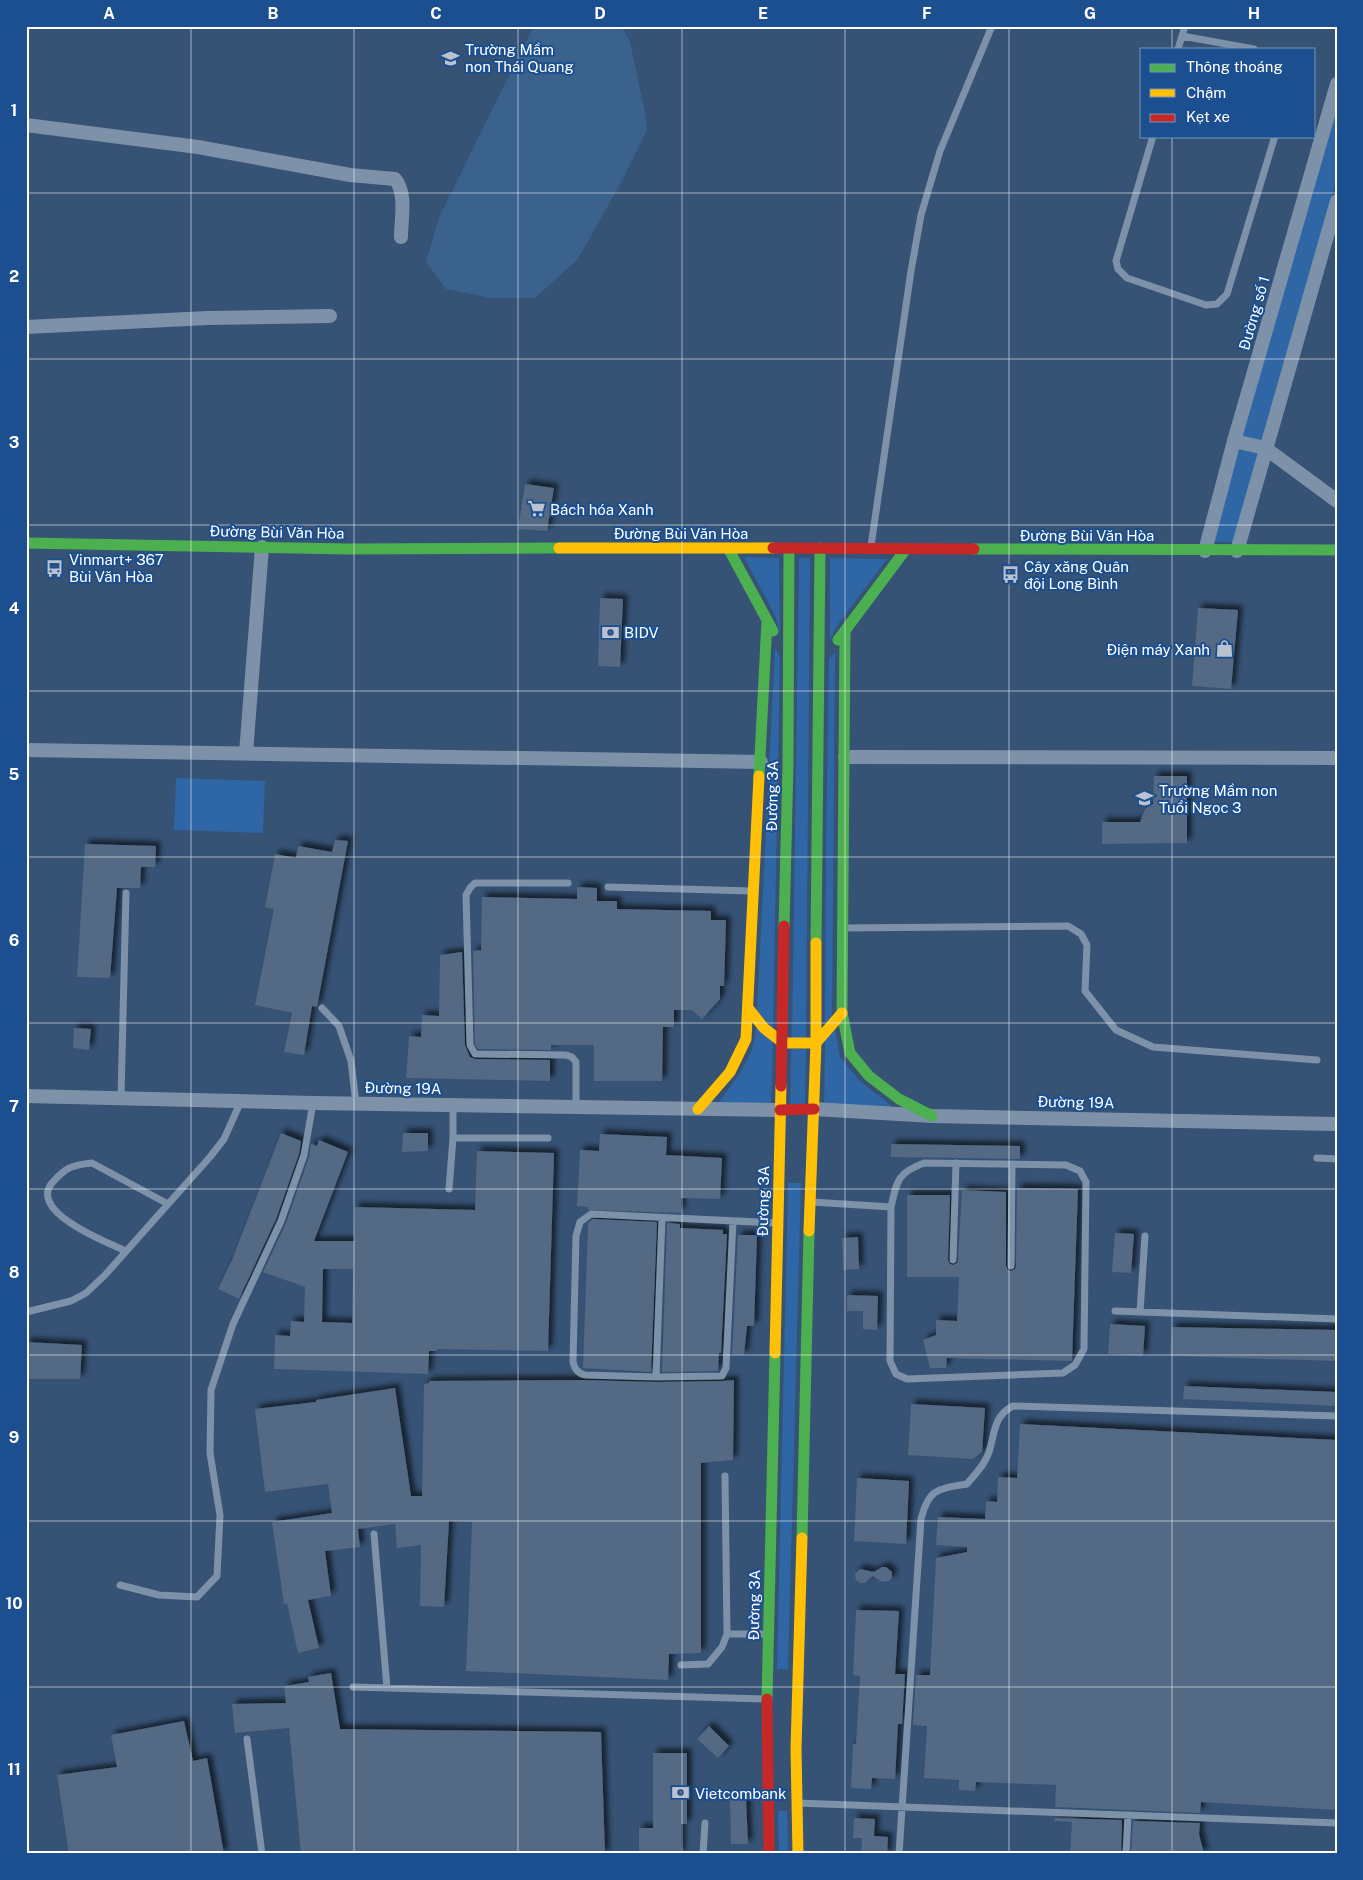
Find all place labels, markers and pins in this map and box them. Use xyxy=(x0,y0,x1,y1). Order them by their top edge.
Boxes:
place label: Trường Mầm non Thái Quang xyxy=(465,41,574,75)
school or university icon: Trường Mầm non Thái Quang xyxy=(441,48,461,68)
supermarket icon: Bách hóa Xanh xyxy=(526,499,546,519)
place label: Bách hóa Xanh xyxy=(550,501,654,518)
place label: Vinmart+ 367 Bùi Văn Hòa xyxy=(69,551,164,585)
bus stop icon: Vinmart+ 367 Bùi Văn Hòa xyxy=(45,558,65,578)
place label: Cây xăng Quân đội Long Bình xyxy=(1024,558,1129,592)
bus stop icon: Cây xăng Quân đội Long Bình xyxy=(1000,565,1020,585)
bank icon: BIDV xyxy=(600,622,620,642)
place label: BIDV xyxy=(624,624,659,641)
shop icon: Điện máy Xanh xyxy=(1214,639,1234,659)
place label: Điện máy Xanh xyxy=(1106,641,1210,658)
place label: Trường Mầm non Tuổi Ngọc 3 xyxy=(1159,782,1277,816)
school or university icon: Trường Mầm non Tuổi Ngọc 3 xyxy=(1135,789,1155,809)
bank icon: Vietcombank xyxy=(671,1783,691,1803)
place label: Vietcombank xyxy=(695,1785,786,1802)

